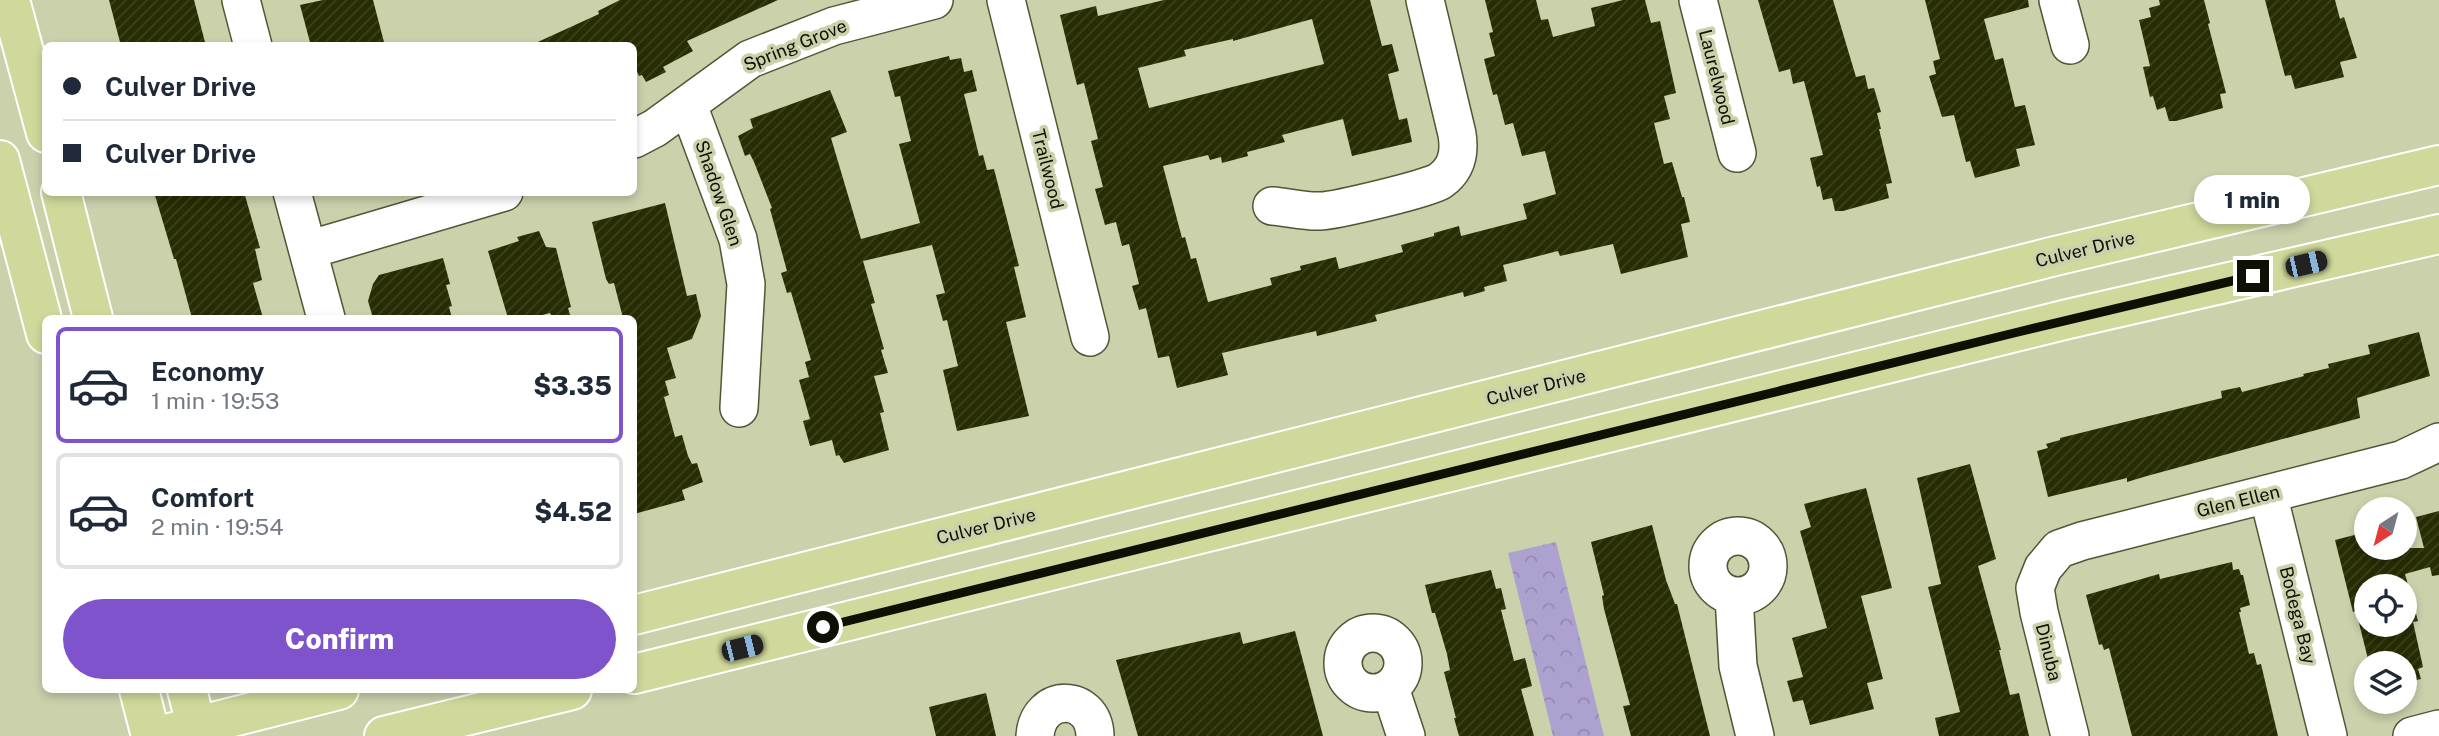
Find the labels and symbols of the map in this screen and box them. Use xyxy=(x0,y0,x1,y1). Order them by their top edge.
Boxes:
street label: Spring Grove xyxy=(740,15,850,75)
street label: Laurelwood xyxy=(1695,27,1739,127)
street label: Trailwood xyxy=(1028,127,1068,211)
street label: Shadow Glen xyxy=(691,137,747,249)
callout: 1 min xyxy=(2195,174,2311,224)
street label: Culver Drive xyxy=(2033,227,2137,271)
car xyxy=(2284,249,2329,279)
route end xyxy=(2237,260,2269,292)
street label: Culver Drive xyxy=(1484,365,1588,409)
street label: Glen Ellen xyxy=(2194,481,2282,521)
north arrow xyxy=(2354,497,2417,560)
street label: Culver Drive xyxy=(934,504,1038,548)
street label: Bodega Bay xyxy=(2276,564,2320,666)
route start xyxy=(807,611,839,643)
street label: Dinuba xyxy=(2032,621,2066,683)
car xyxy=(720,633,765,663)

